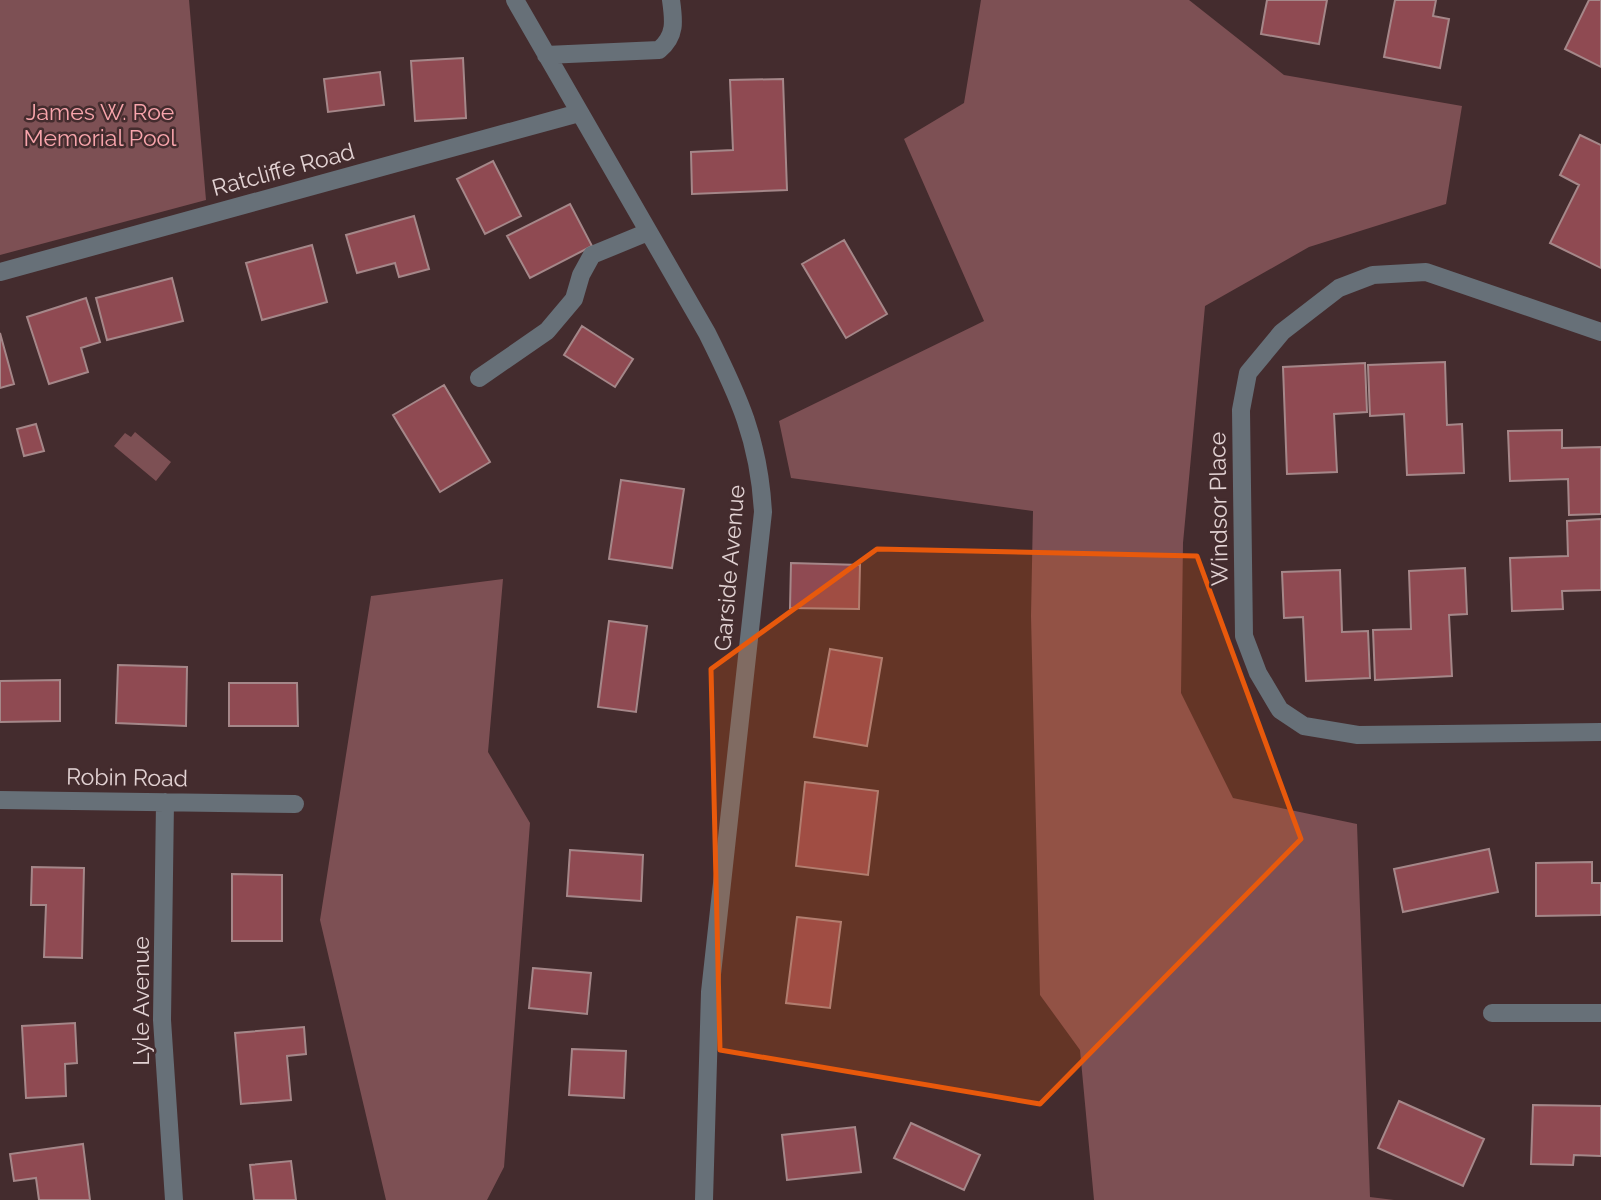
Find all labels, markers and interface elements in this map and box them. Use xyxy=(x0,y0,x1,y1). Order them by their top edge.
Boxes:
park label: James W. Roe Memorial Pool xyxy=(23,98,177,151)
street label: Ratcliffe Road xyxy=(209,137,357,201)
street label: Windsor Place xyxy=(1203,432,1233,586)
street label: Garside Avenue xyxy=(708,484,750,652)
street label: Robin Road xyxy=(66,762,188,792)
street label: Lyle Avenue xyxy=(127,936,154,1066)

